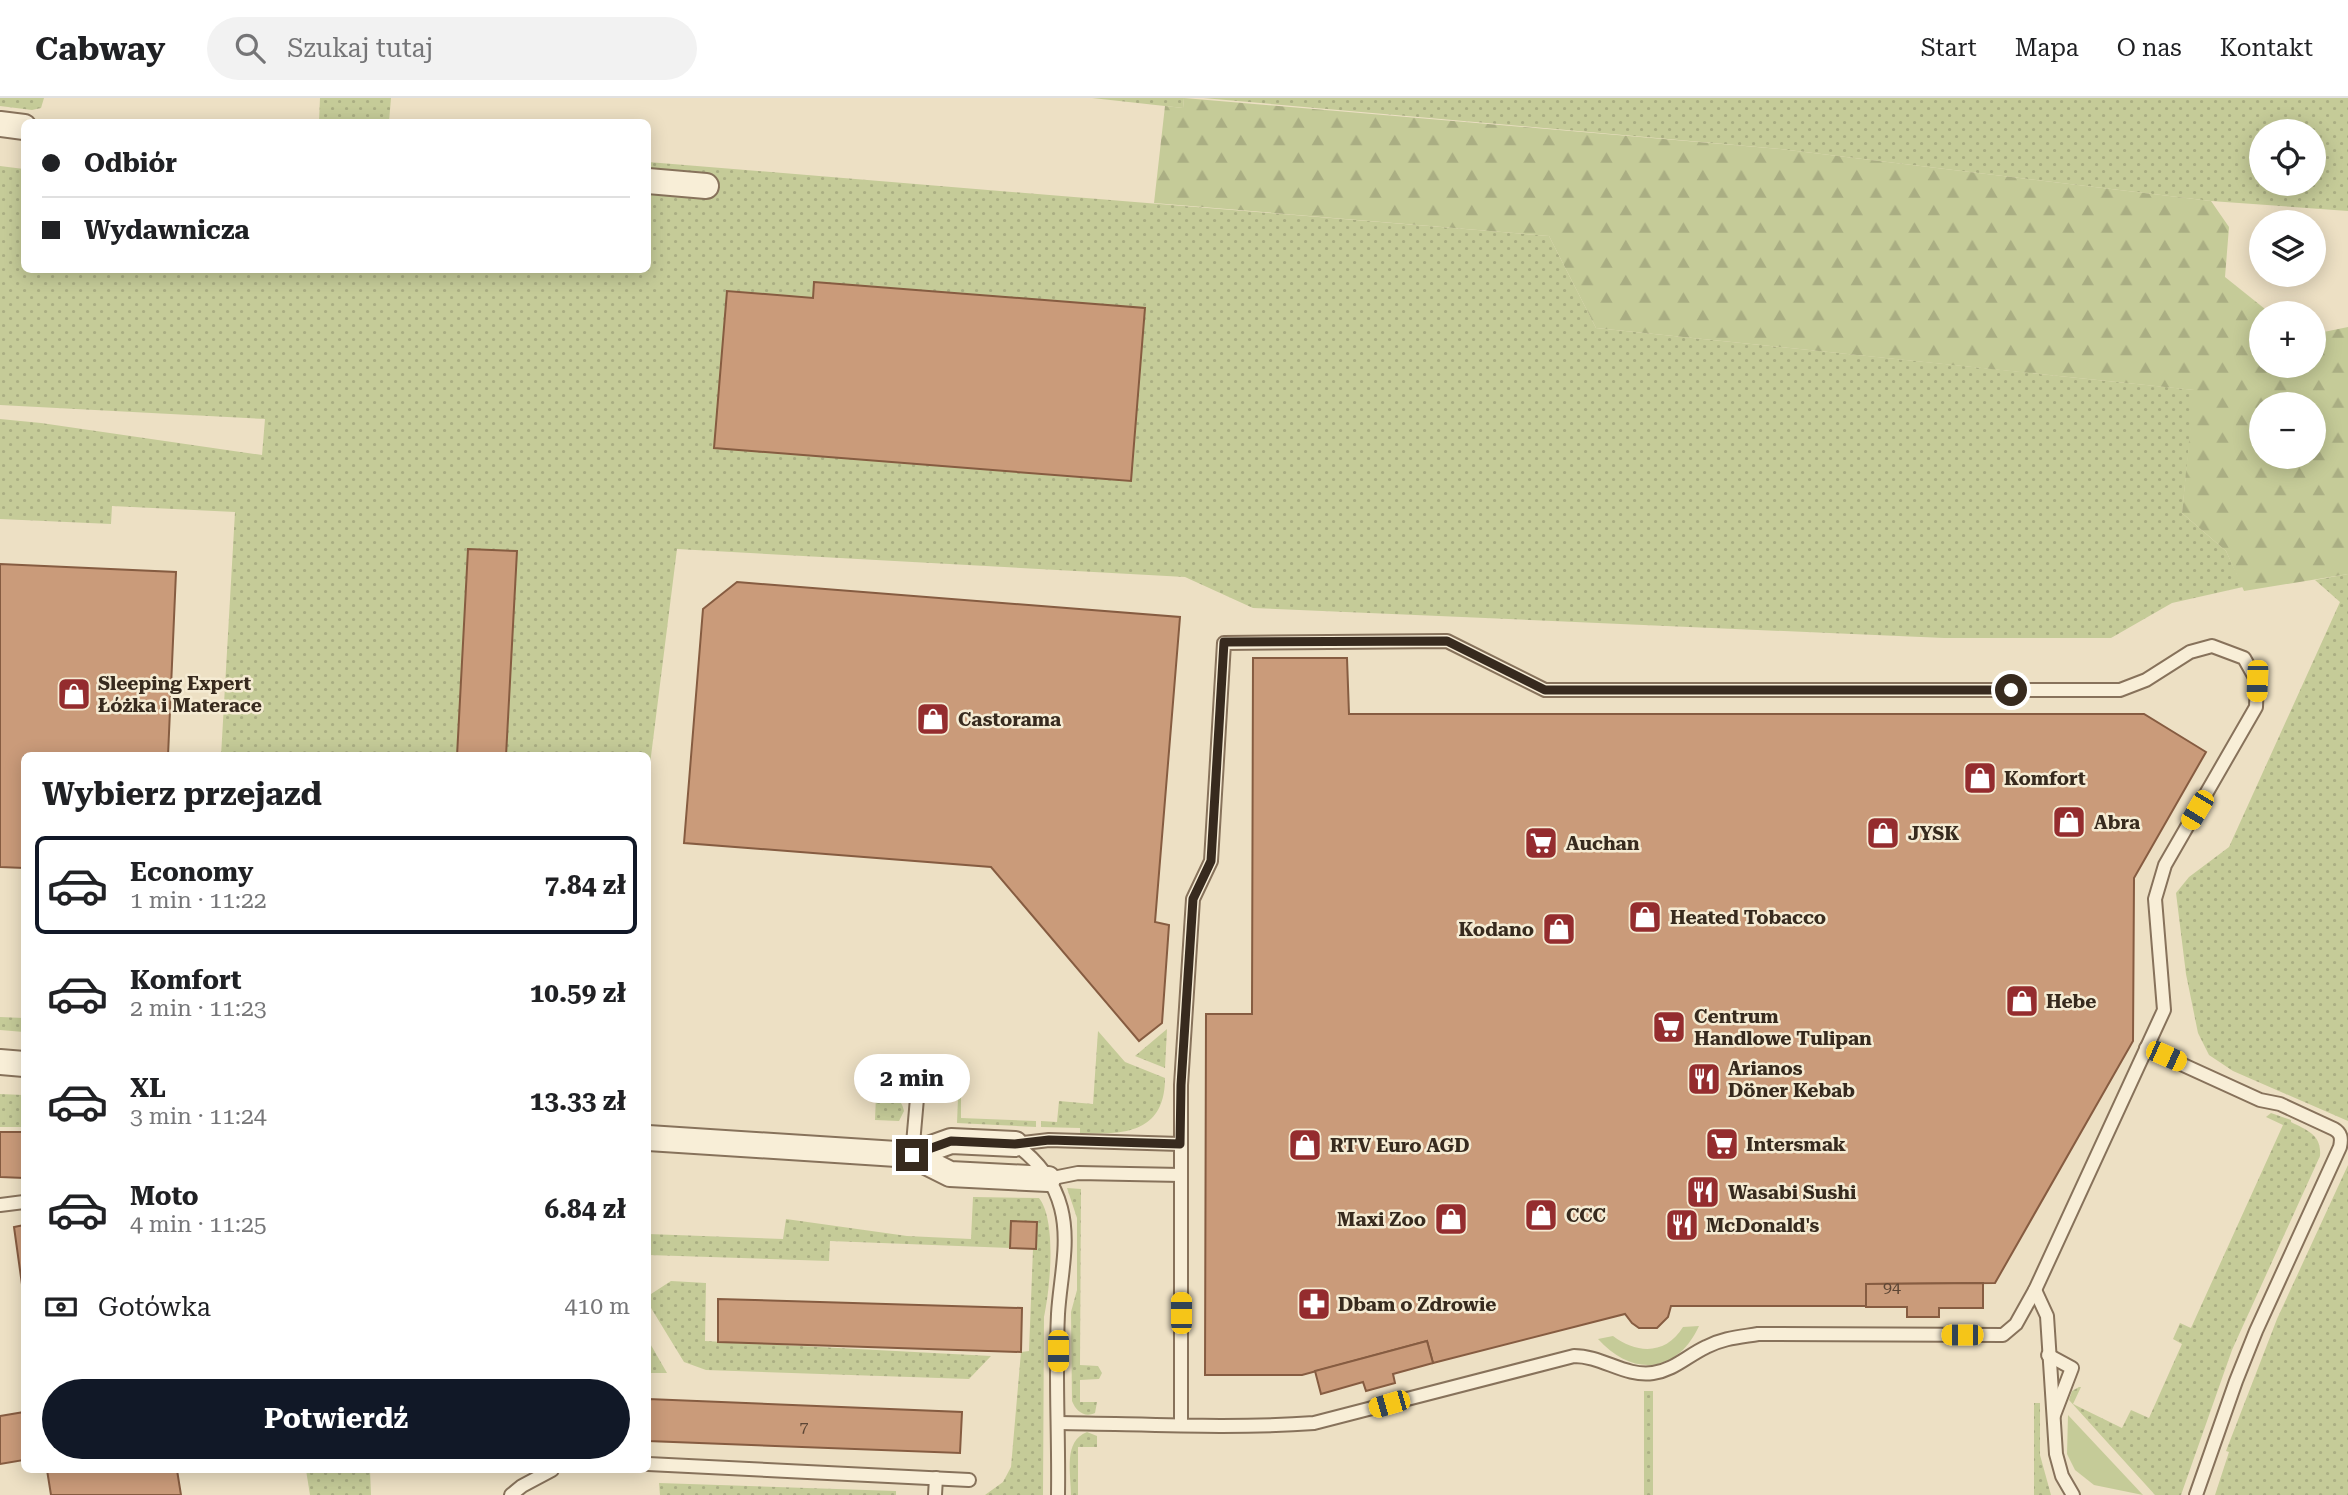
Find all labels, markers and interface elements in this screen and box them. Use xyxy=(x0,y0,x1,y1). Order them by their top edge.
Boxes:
search box xyxy=(207,17,697,80)
text: Cabway xyxy=(35,29,165,68)
icon: search xyxy=(231,29,269,67)
text: Szukaj tutaj xyxy=(287,33,433,63)
text: Start xyxy=(1921,34,1977,62)
text: Mapa xyxy=(2015,34,2079,62)
text: O nas xyxy=(2117,34,2182,62)
text: Kontakt xyxy=(2220,34,2313,62)
map controls xyxy=(2249,119,2326,469)
button: locate xyxy=(2249,119,2326,196)
text: Odbiór xyxy=(84,148,177,178)
button: layers xyxy=(2249,210,2326,287)
text: Wydawnicza xyxy=(84,215,250,245)
button: + xyxy=(2249,301,2326,378)
button: − xyxy=(2249,392,2326,469)
car xyxy=(2246,660,2269,702)
place label: Sleeping Expert Łóżka i Materace xyxy=(98,672,262,717)
route start xyxy=(1995,674,2027,706)
shop icon: Sleeping Expert Łóżka i Materace xyxy=(55,675,93,713)
shop icon: Castorama xyxy=(914,700,952,738)
place label: Castorama xyxy=(958,708,1061,731)
shop icon: Komfort xyxy=(1961,759,1999,797)
place label: Komfort xyxy=(2004,767,2086,790)
text: Wybierz przejazd xyxy=(42,775,322,813)
car xyxy=(2178,787,2217,833)
shop icon: Abra xyxy=(2050,803,2088,841)
place label: Abra xyxy=(2094,811,2140,834)
shop icon: JYSK xyxy=(1864,814,1902,852)
place label: JYSK xyxy=(1908,822,1959,845)
supermarket icon: Auchan xyxy=(1522,824,1560,862)
place label: Auchan xyxy=(1566,832,1640,855)
icon: car xyxy=(46,854,109,917)
text: Economy xyxy=(130,857,253,887)
text: 7.84 zł xyxy=(544,870,626,900)
text: 1 min · 11:22 xyxy=(130,887,267,914)
shop icon: Heated Tobacco xyxy=(1626,898,1664,936)
place label: Heated Tobacco xyxy=(1670,906,1826,929)
shop icon: Kodano xyxy=(1540,910,1578,948)
place label: Kodano xyxy=(1458,918,1534,941)
icon: car xyxy=(46,962,109,1025)
text: Komfort xyxy=(130,965,242,995)
text: 10.59 zł xyxy=(530,978,626,1008)
shop icon: Hebe xyxy=(2003,982,2041,1020)
place label: Hebe xyxy=(2046,990,2096,1013)
text: 2 min · 11:23 xyxy=(130,995,267,1022)
place label: Centrum Handlowe Tulipan xyxy=(1694,1005,1872,1050)
supermarket icon: Centrum Handlowe Tulipan xyxy=(1650,1008,1688,1046)
car xyxy=(2143,1038,2190,1074)
callout: 2 min xyxy=(854,1054,970,1102)
place label: Arianos Döner Kebab xyxy=(1728,1057,1855,1102)
restaurant icon: Arianos Döner Kebab xyxy=(1685,1060,1723,1098)
text: 2 min xyxy=(880,1065,944,1092)
icon: car xyxy=(46,1070,109,1133)
text: XL xyxy=(130,1073,166,1103)
text: 13.33 zł xyxy=(530,1086,626,1116)
text: 3 min · 11:24 xyxy=(130,1103,267,1130)
supermarket icon: Intersmak xyxy=(1703,1125,1741,1163)
shop icon: RTV Euro AGD xyxy=(1286,1126,1324,1164)
place label: Intersmak xyxy=(1746,1133,1846,1156)
place label: RTV Euro AGD xyxy=(1330,1134,1470,1157)
route end xyxy=(896,1139,928,1171)
restaurant icon: Wasabi Sushi xyxy=(1684,1173,1722,1211)
icon: car xyxy=(46,1178,109,1241)
text: Moto xyxy=(130,1181,199,1211)
place label: Wasabi Sushi xyxy=(1728,1181,1856,1204)
text: 6.84 zł xyxy=(544,1194,626,1224)
shop icon: CCC xyxy=(1522,1196,1560,1234)
shop icon: Maxi Zoo xyxy=(1432,1200,1470,1238)
place label: CCC xyxy=(1566,1204,1606,1227)
restaurant icon: McDonald's xyxy=(1663,1206,1701,1244)
place label: Maxi Zoo xyxy=(1337,1208,1426,1231)
text: 4 min · 11:25 xyxy=(130,1211,267,1238)
place label: McDonald's xyxy=(1706,1214,1819,1237)
house number: 94 xyxy=(1883,1278,1901,1297)
pharmacy icon: Dbam o Zdrowie xyxy=(1295,1285,1333,1323)
icon: cash xyxy=(42,1288,80,1326)
text: Gotówka xyxy=(98,1292,211,1322)
car xyxy=(1171,1292,1192,1334)
text: 410 m xyxy=(565,1293,630,1320)
place label: Dbam o Zdrowie xyxy=(1338,1293,1496,1316)
car xyxy=(1942,1325,1984,1346)
car xyxy=(1048,1330,1069,1372)
button: Potwierdź xyxy=(42,1379,630,1459)
car xyxy=(1366,1388,1413,1420)
house number: 7 xyxy=(800,1417,809,1436)

